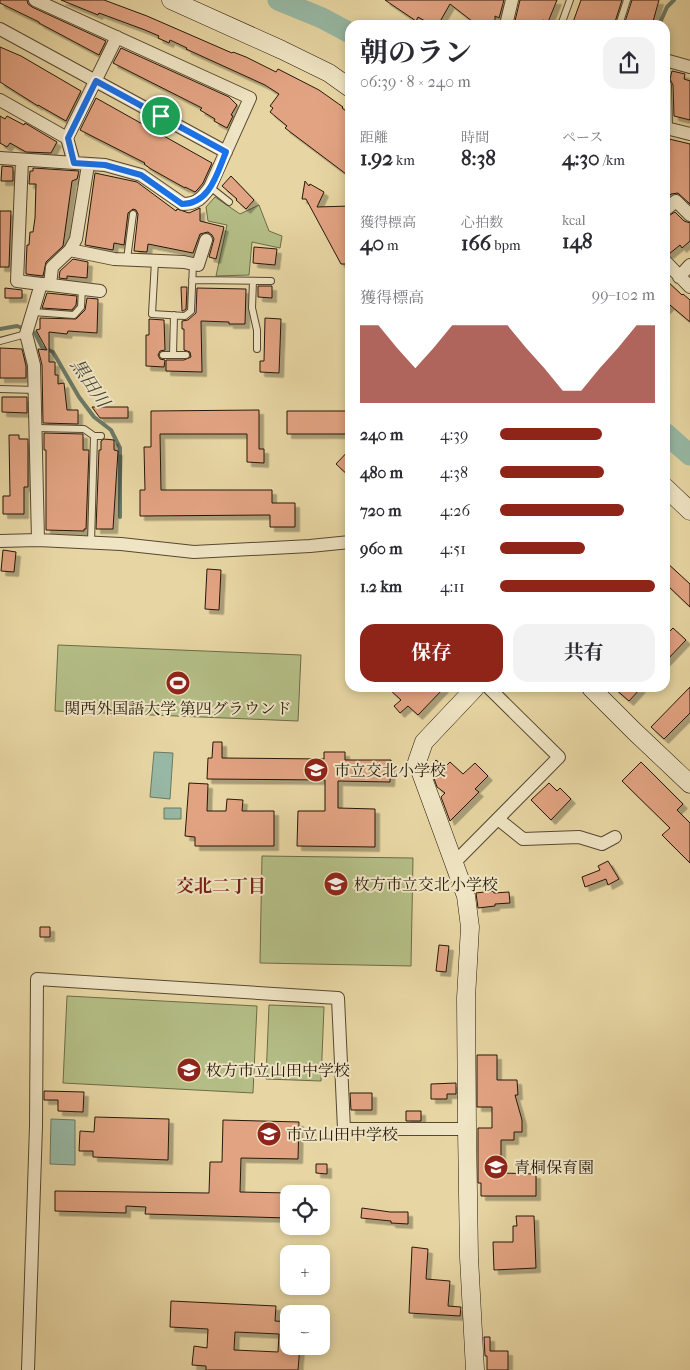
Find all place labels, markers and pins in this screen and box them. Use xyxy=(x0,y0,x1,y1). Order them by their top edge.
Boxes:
pin xyxy=(140,95,182,137)
sports icon: 関西外国語大学 第四グラウンド xyxy=(165,670,191,696)
place label: 関西外国語大学 第四グラウンド xyxy=(64,699,292,718)
school or university icon: 市立交北小学校 xyxy=(303,757,329,783)
place label: 市立交北小学校 xyxy=(334,761,446,780)
school or university icon: 枚方市立交北小学校 xyxy=(323,871,349,897)
place label: 枚方市立交北小学校 xyxy=(354,875,498,894)
school or university icon: 枚方市立山田中学校 xyxy=(176,1057,202,1083)
place label: 枚方市立山田中学校 xyxy=(206,1061,350,1080)
school or university icon: 市立山田中学校 xyxy=(256,1121,282,1147)
place label: 市立山田中学校 xyxy=(286,1125,398,1144)
school or university icon: 青桐保育園 xyxy=(483,1154,509,1180)
place label: 青桐保育園 xyxy=(514,1158,594,1177)

